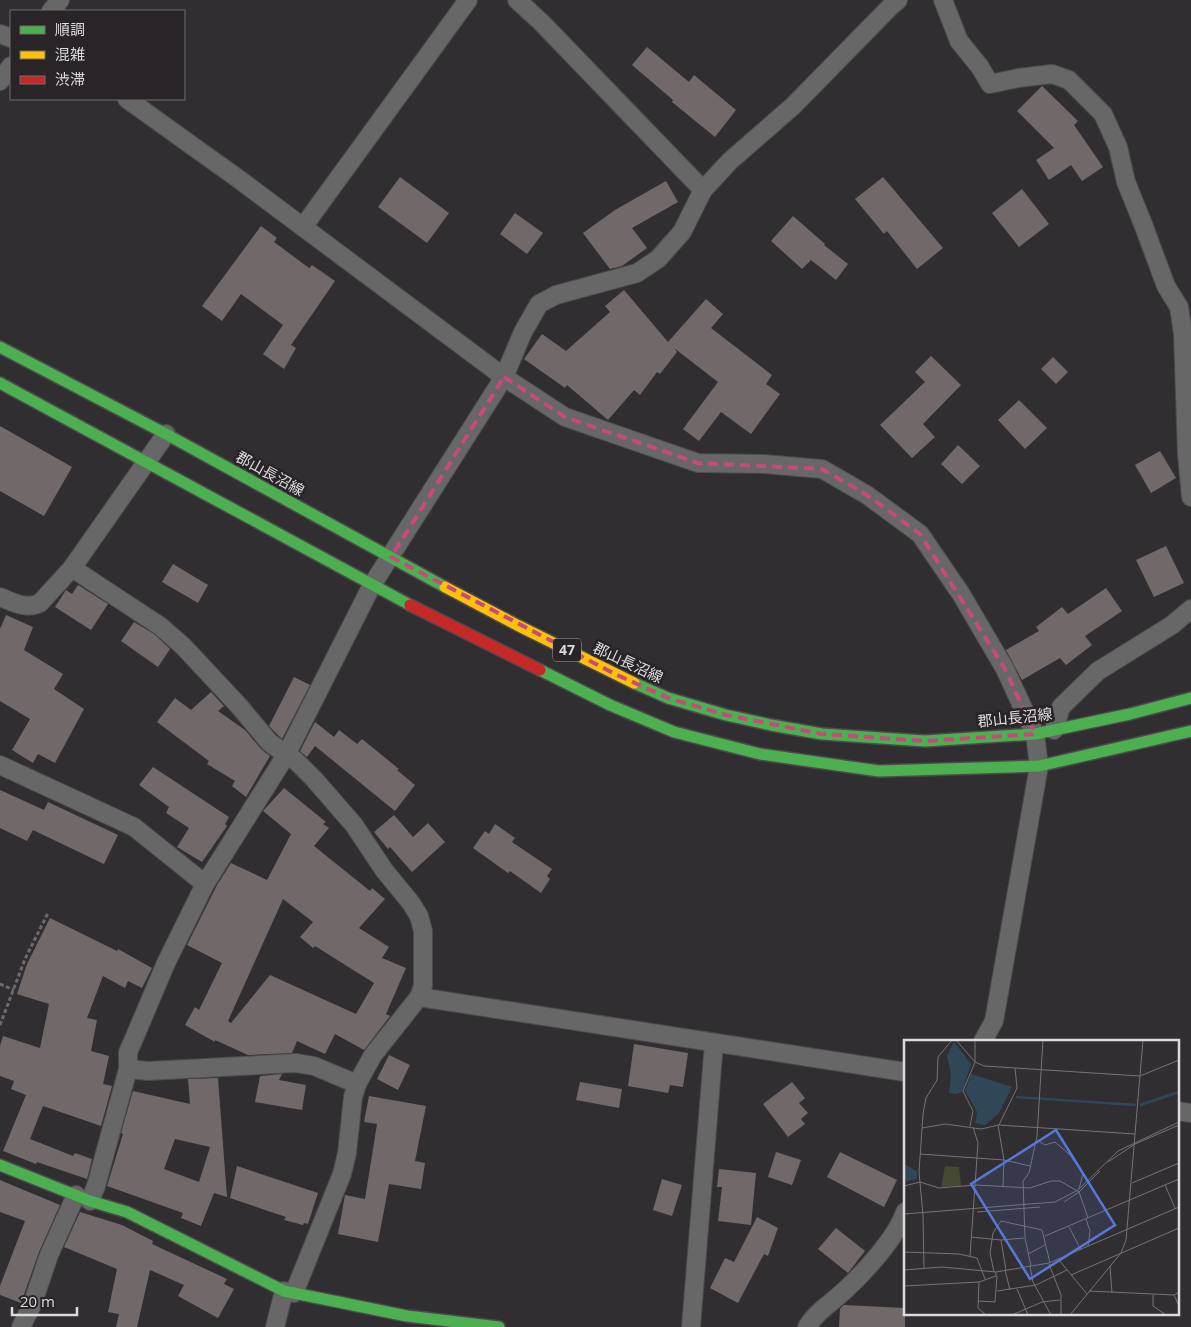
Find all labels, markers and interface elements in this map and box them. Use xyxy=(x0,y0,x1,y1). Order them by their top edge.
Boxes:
legend xyxy=(10,10,185,100)
text: 順調 xyxy=(55,19,85,39)
text: 混雑 xyxy=(55,44,85,64)
text: 渋滞 xyxy=(55,69,85,89)
street label: 郡山長沼線 xyxy=(233,446,308,500)
street label: 郡山長沼線 xyxy=(590,637,667,687)
road number: 47 xyxy=(553,638,581,662)
street label: 郡山長沼線 xyxy=(977,703,1053,731)
inset map xyxy=(904,1040,1178,1314)
scale bar xyxy=(12,1284,78,1316)
text: 20 m xyxy=(20,1291,55,1311)

